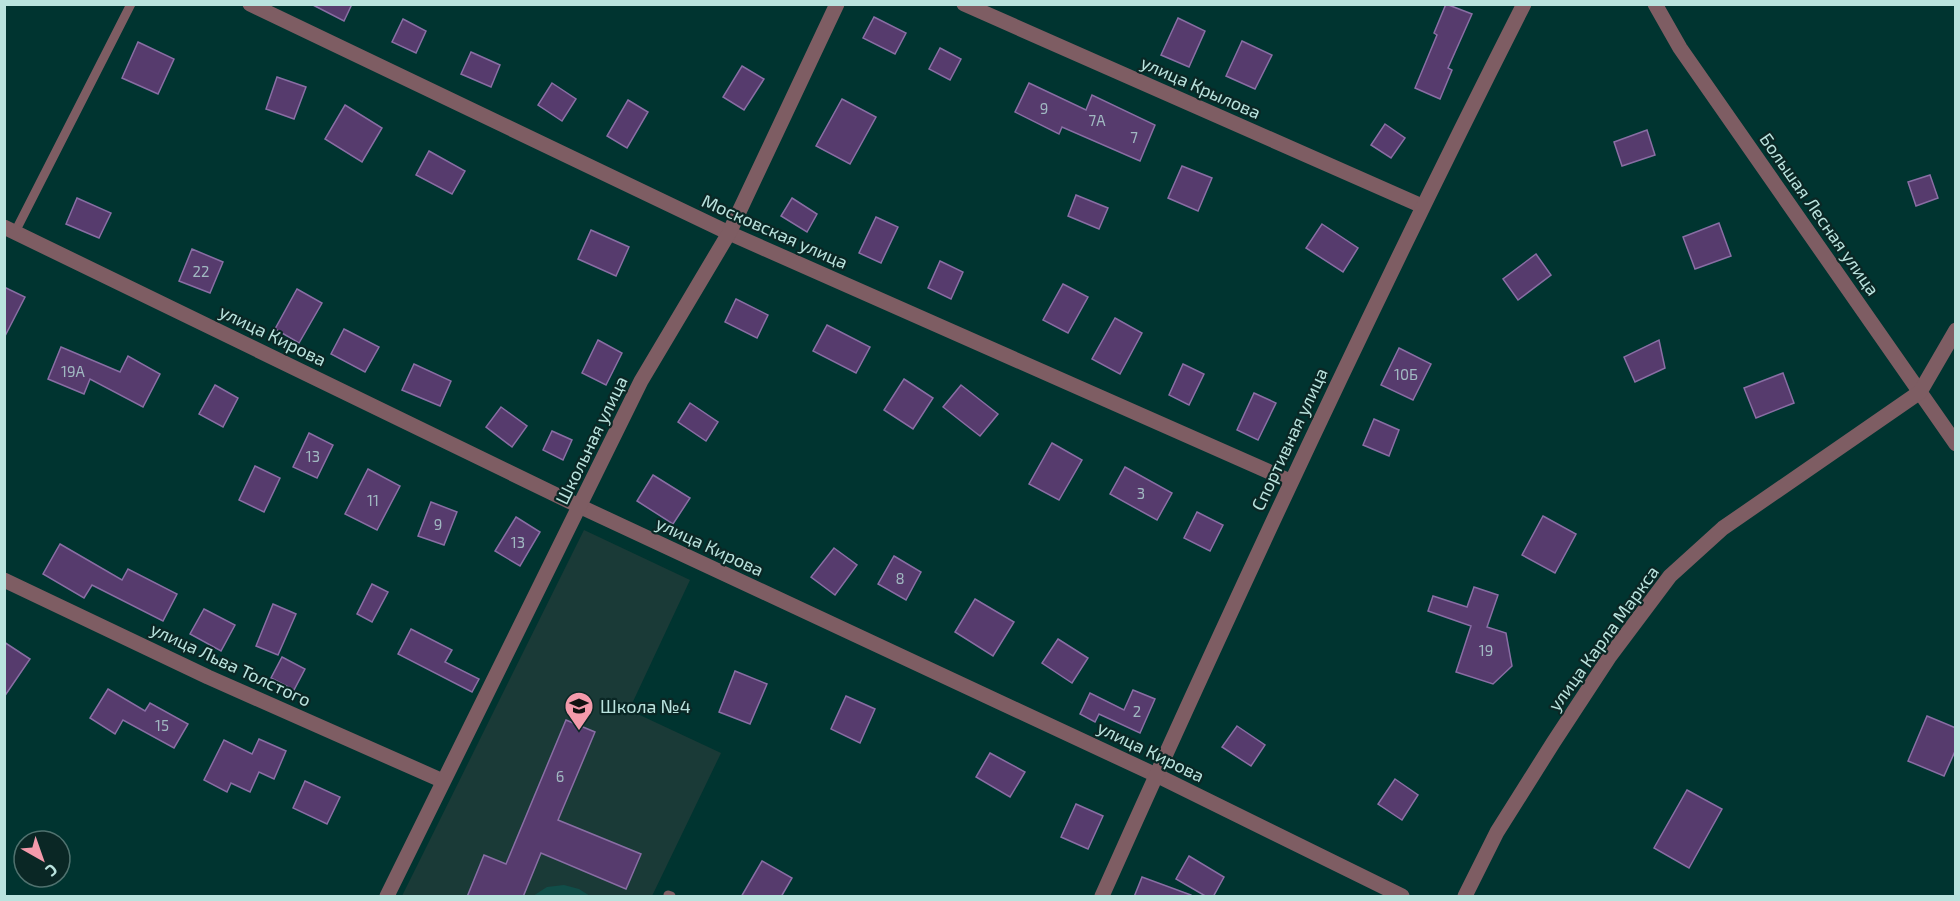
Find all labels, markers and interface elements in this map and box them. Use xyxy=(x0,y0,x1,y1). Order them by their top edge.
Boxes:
street label: улица Крылова xyxy=(1138,51,1264,123)
house number: 9 xyxy=(1040,99,1048,117)
house number: 7А xyxy=(1088,111,1106,129)
house number: 7 xyxy=(1130,128,1138,146)
street label: Большая Лесная улица xyxy=(1756,129,1884,299)
street label: Московская улица xyxy=(699,189,851,273)
house number: 22 xyxy=(193,262,209,280)
street label: улица Кирова xyxy=(216,300,330,370)
house number: 19А xyxy=(61,362,86,380)
street label: Спортивная улица xyxy=(1246,364,1332,514)
house number: 10Б xyxy=(1394,365,1418,383)
street label: Школьная улица xyxy=(550,372,632,508)
house number: 13 xyxy=(306,447,320,465)
house number: 3 xyxy=(1137,484,1145,502)
house number: 11 xyxy=(367,491,379,509)
street label: улица Кирова xyxy=(653,511,767,581)
house number: 9 xyxy=(434,515,442,533)
house number: 13 xyxy=(511,533,525,551)
street label: улица Карла Маркса xyxy=(1543,561,1663,715)
house number: 8 xyxy=(895,569,905,587)
street label: улица Льва Толстого xyxy=(147,617,315,711)
house number: 19 xyxy=(1479,641,1493,659)
school or university icon: Школа №4 xyxy=(563,690,595,732)
place label: Школа №4 xyxy=(600,695,691,717)
house number: 2 xyxy=(1133,702,1141,720)
house number: 15 xyxy=(155,716,169,734)
street label: улица Кирова xyxy=(1094,716,1208,786)
house number: 6 xyxy=(556,767,564,785)
north arrow xyxy=(12,829,72,889)
text: С xyxy=(42,861,62,881)

